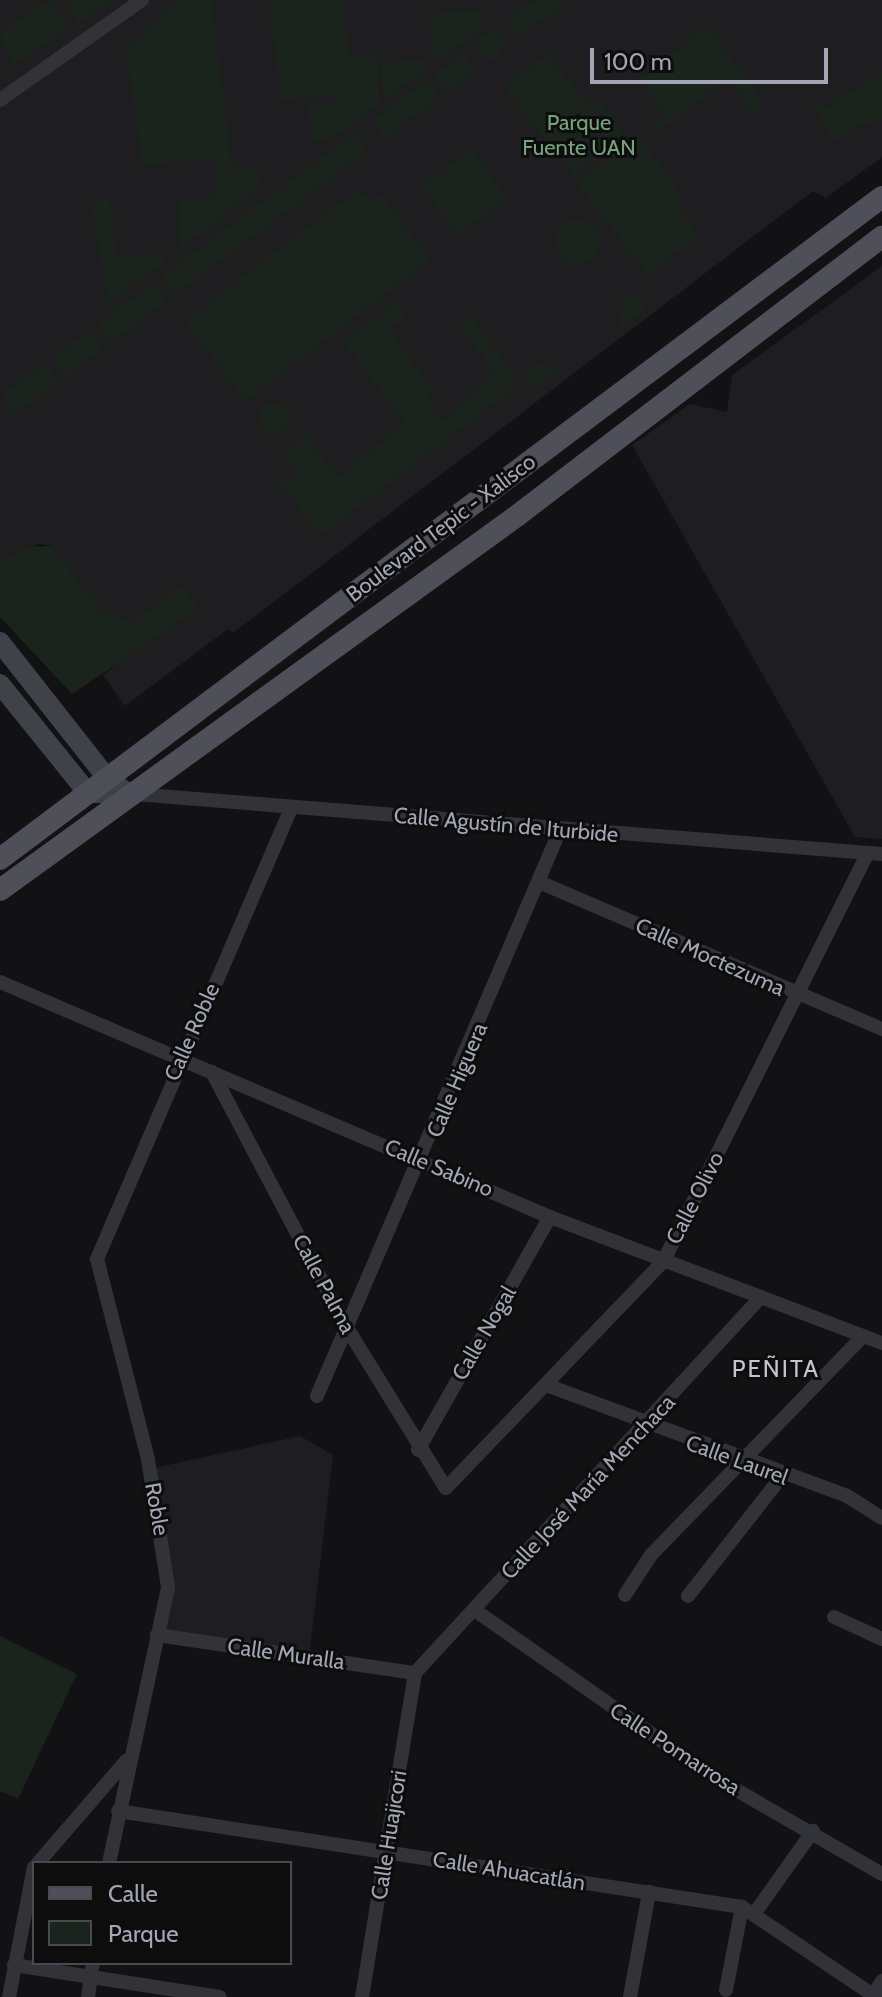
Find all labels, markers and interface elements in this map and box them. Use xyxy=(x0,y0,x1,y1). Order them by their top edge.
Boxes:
scale bar xyxy=(594,32,832,82)
text: 100 m xyxy=(604,47,672,76)
park label: Parque Fuente UAN xyxy=(522,109,636,160)
street label: Boulevard Tepic - Xalisco xyxy=(341,448,541,608)
street label: Calle Agustín de Iturbide xyxy=(393,802,619,848)
street label: Calle Moctezuma xyxy=(631,912,789,1002)
street label: Calle Roble xyxy=(159,979,225,1085)
street label: Calle Higuera xyxy=(421,1019,493,1141)
street label: Calle Sabino xyxy=(381,1133,497,1203)
street label: Calle Olivo xyxy=(661,1147,729,1249)
street label: Calle Palma xyxy=(287,1230,361,1338)
street label: Calle Nogal xyxy=(446,1281,522,1385)
district label: PEÑITA xyxy=(732,1355,820,1383)
street label: Calle José María Menchaca xyxy=(496,1389,680,1585)
street label: Calle Laurel xyxy=(682,1429,792,1491)
street label: Roble xyxy=(139,1480,175,1538)
street label: Calle Muralla xyxy=(226,1633,346,1675)
street label: Calle Pomarrosa xyxy=(605,1697,745,1801)
street label: Calle Huajicori xyxy=(366,1768,412,1902)
street label: Calle Ahuacatlán xyxy=(431,1846,587,1896)
legend xyxy=(32,1861,292,1965)
text: Calle xyxy=(108,1879,158,1908)
text: Parque xyxy=(108,1919,178,1948)

